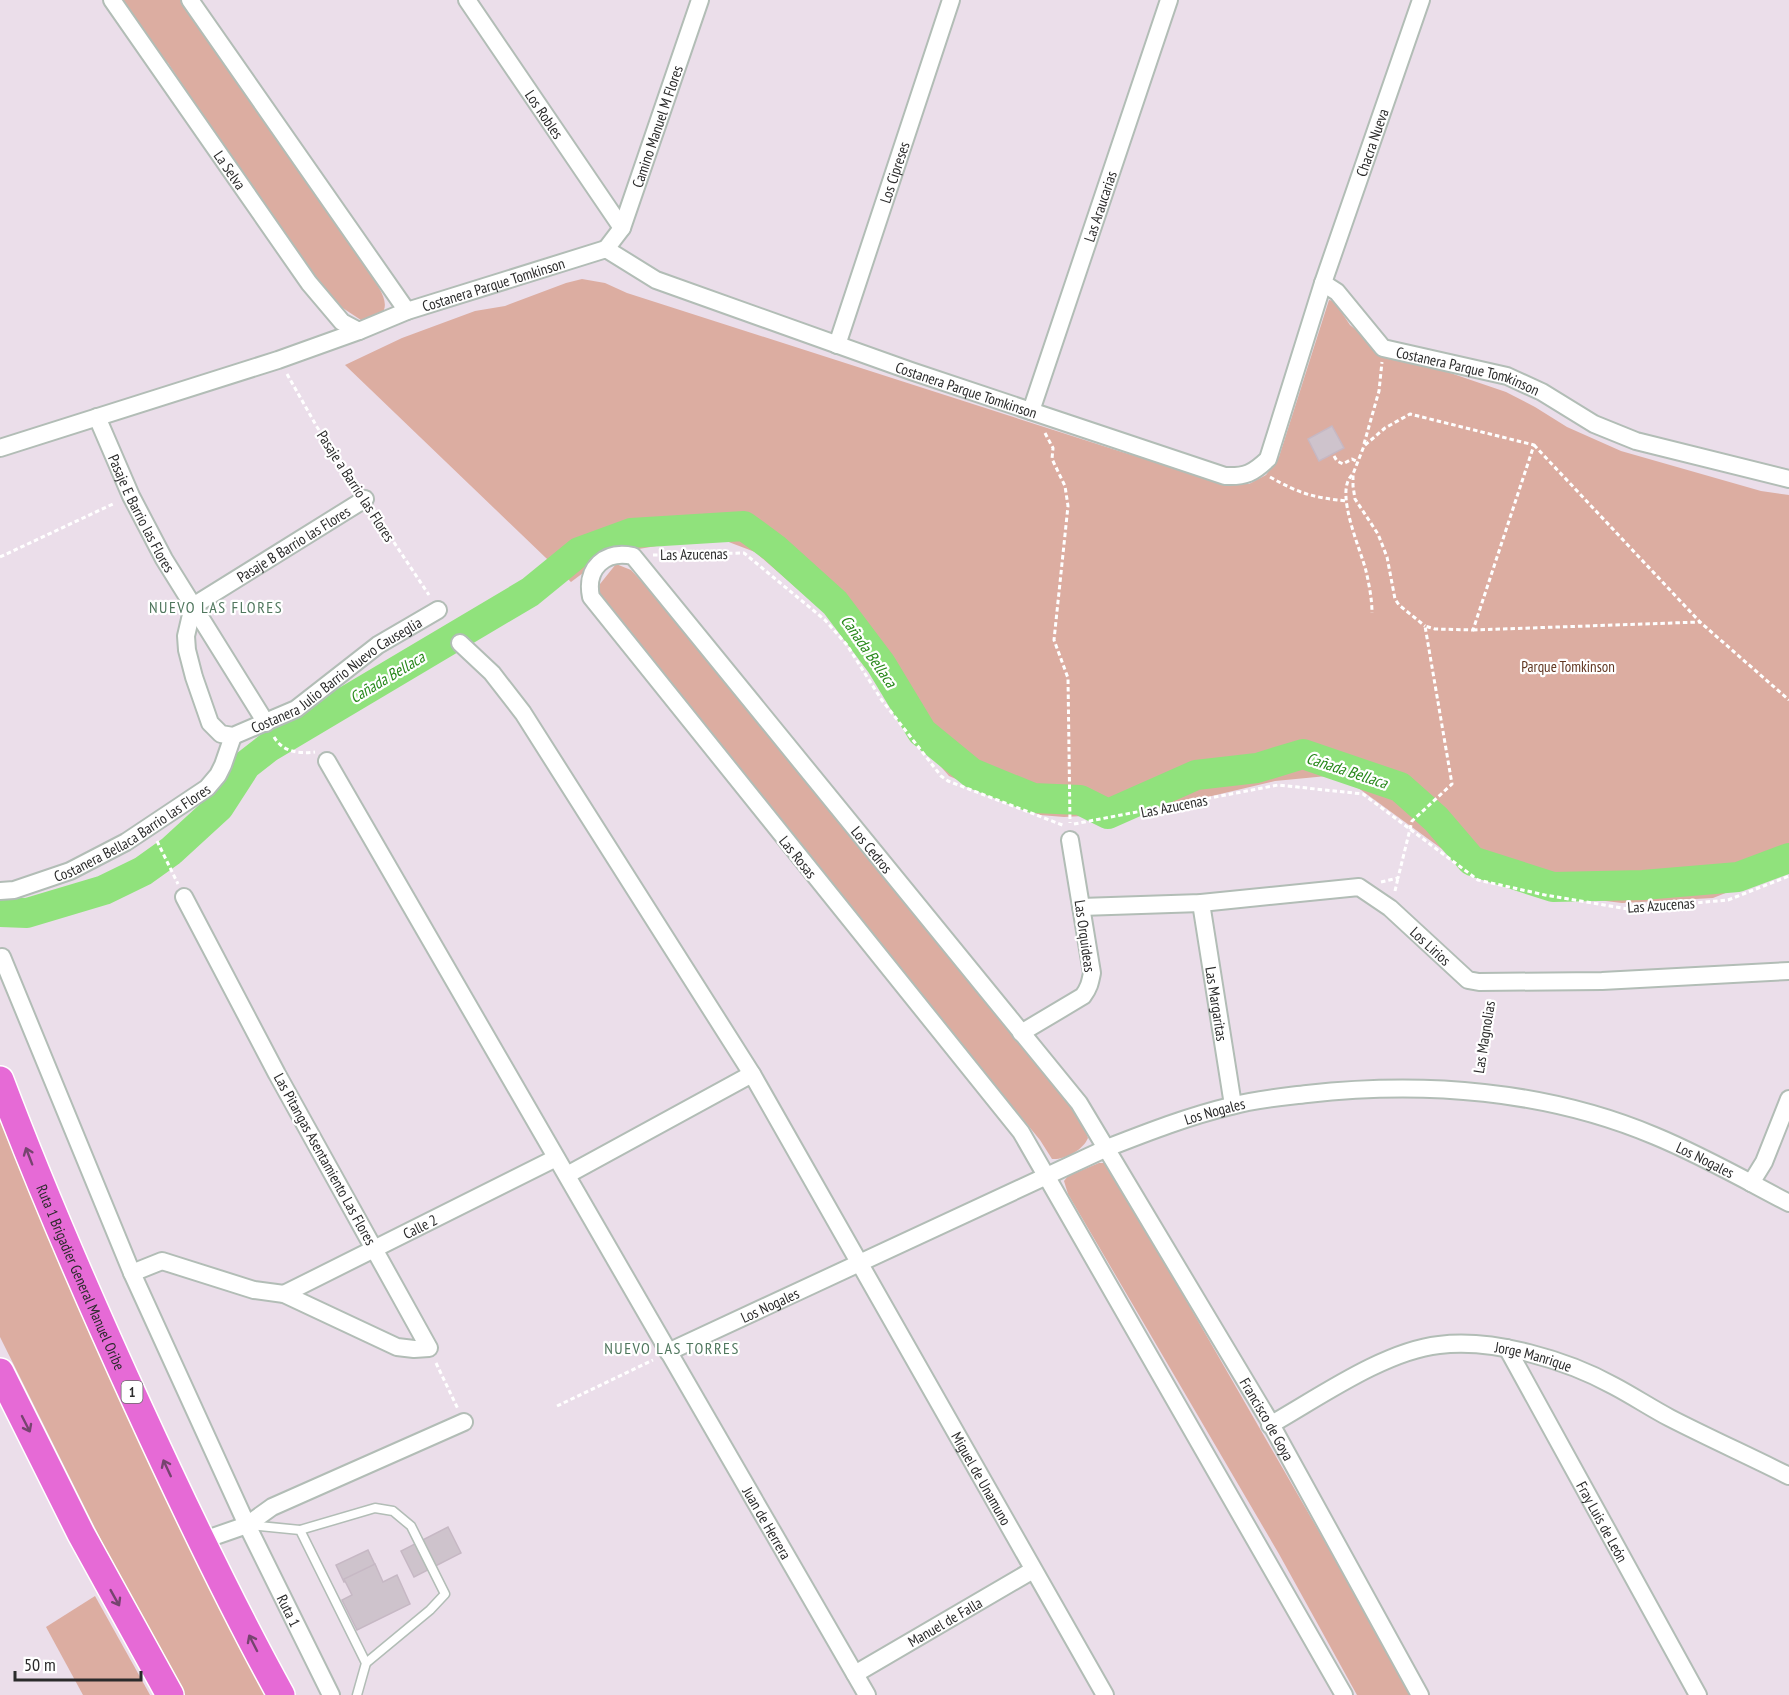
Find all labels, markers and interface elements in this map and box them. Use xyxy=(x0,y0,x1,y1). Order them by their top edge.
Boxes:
street label: Camino Manuel M Flores xyxy=(627,63,687,190)
street label: Los Robles xyxy=(521,86,568,142)
street label: Chacra Nueva xyxy=(1351,106,1392,179)
street label: Los Cipreses xyxy=(875,139,913,205)
street label: La Selva xyxy=(210,147,250,193)
street label: Las Araucarias xyxy=(1079,168,1120,244)
street label: Costanera Parque Tomkinson xyxy=(420,253,567,315)
street label: Costanera Parque Tomkinson xyxy=(1394,342,1543,399)
street label: Costanera Parque Tomkinson xyxy=(893,357,1040,422)
street label: Pasaje a Barrio las Flores xyxy=(313,427,399,545)
street label: Pasaje E Barrio las Flores xyxy=(105,451,179,576)
street label: Pasaje B Barrio las Flores xyxy=(233,501,353,586)
street label: Las Azucenas xyxy=(660,544,728,564)
district label: NUEVO LAS FLORES xyxy=(149,597,283,617)
water label: Cañada Bellaca xyxy=(837,611,902,692)
street label: Costanera Julio Barrio Nuevo Causeglia xyxy=(248,612,425,737)
water label: Cañada Bellaca xyxy=(346,646,429,707)
park label: Parque Tomkinson xyxy=(1521,657,1615,676)
water label: Cañada Bellaca xyxy=(1304,748,1391,793)
street label: Costanera Bellaca Barrio las Flores xyxy=(51,779,214,885)
street label: Las Azucenas xyxy=(1139,790,1209,822)
street label: Los Cedros xyxy=(847,822,897,877)
street label: Las Rosas xyxy=(775,832,821,882)
street label: Las Azucenas xyxy=(1627,893,1695,917)
street label: Las Orquideas xyxy=(1071,899,1099,973)
street label: Los Lirios xyxy=(1407,922,1455,969)
street label: Las Margaritas xyxy=(1202,965,1232,1042)
street label: Las Magnolias xyxy=(1469,999,1499,1075)
street label: Las Pitangas Asentamiento Las Flores xyxy=(270,1070,380,1248)
street label: Los Nogales xyxy=(1182,1093,1247,1128)
street label: Los Nogales xyxy=(1673,1137,1738,1182)
one-way arrow xyxy=(22,1147,33,1166)
street label: Ruta 1 Brigadier General Manuel Oribe xyxy=(33,1181,130,1373)
street label: Calle 2 xyxy=(400,1210,440,1243)
street label: Los Nogales xyxy=(737,1283,802,1327)
street label: Jorge Manrique xyxy=(1493,1337,1575,1375)
district label: NUEVO LAS TORRES xyxy=(604,1338,740,1358)
street label: Francisco de Goya xyxy=(1236,1374,1299,1464)
road number: 1 xyxy=(122,1381,142,1403)
one-way arrow xyxy=(21,1415,32,1433)
street label: Miguel de Unamuno xyxy=(948,1428,1016,1528)
one-way arrow xyxy=(161,1460,173,1478)
street label: Fray Luis de León xyxy=(1573,1478,1632,1565)
street label: Juan de Herrera xyxy=(739,1482,796,1563)
one-way arrow xyxy=(110,1588,121,1606)
street label: Ruta 1 xyxy=(273,1591,305,1630)
street label: Manuel de Falla xyxy=(904,1592,985,1651)
one-way arrow xyxy=(247,1635,258,1653)
scale bar xyxy=(15,1644,141,1682)
text: 50 m xyxy=(24,1653,56,1676)

